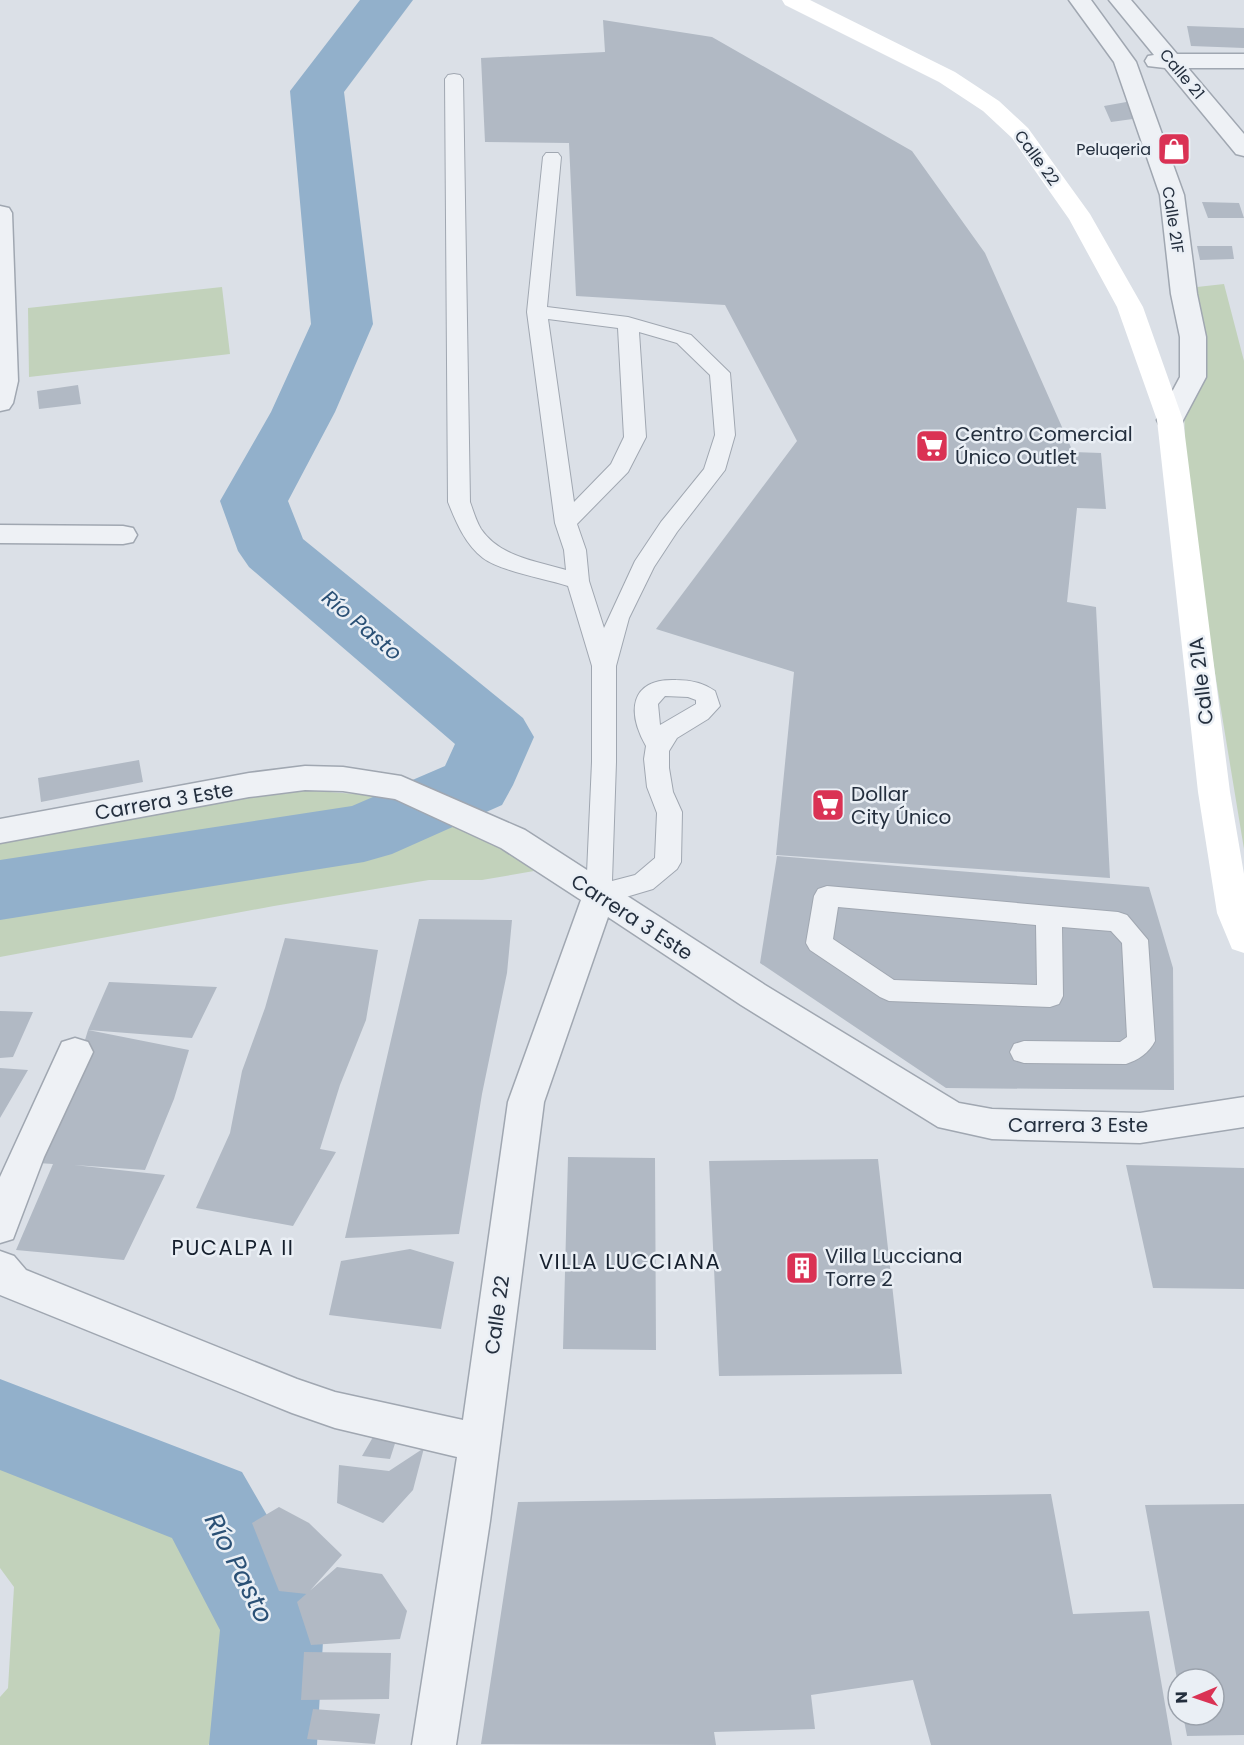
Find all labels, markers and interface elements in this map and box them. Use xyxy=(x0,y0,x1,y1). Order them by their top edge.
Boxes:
street label: Calle 21 xyxy=(1154,44,1210,104)
street label: Calle 22 xyxy=(1009,125,1065,191)
shop icon: Peluqeria xyxy=(1156,131,1192,167)
place label: Peluqeria xyxy=(1076,138,1151,161)
street label: Calle 21F xyxy=(1156,185,1190,255)
place label: Centro Comercial Único Outlet xyxy=(955,420,1133,471)
supermarket icon: Centro Comercial Único Outlet xyxy=(914,428,950,464)
water label: Río Pasto xyxy=(316,583,408,667)
street label: Calle 21A xyxy=(1182,636,1220,726)
street label: Carrera 3 Este xyxy=(93,775,235,827)
place label: Dollar City Único xyxy=(851,780,951,831)
supermarket icon: Dollar City Único xyxy=(810,787,846,823)
street label: Carrera 3 Este xyxy=(566,867,698,967)
street label: Carrera 3 Este xyxy=(1008,1111,1148,1139)
district label: PUCALPA II xyxy=(171,1233,295,1262)
place label: Villa Lucciana Torre 2 xyxy=(825,1242,963,1293)
district label: VILLA LUCCIANA xyxy=(539,1247,721,1276)
building icon: Villa Lucciana Torre 2 xyxy=(784,1250,820,1286)
street label: Calle 22 xyxy=(478,1274,516,1356)
water label: Río Pasto xyxy=(196,1507,282,1629)
north arrow xyxy=(1166,1667,1226,1727)
text: N xyxy=(1170,1691,1193,1704)

